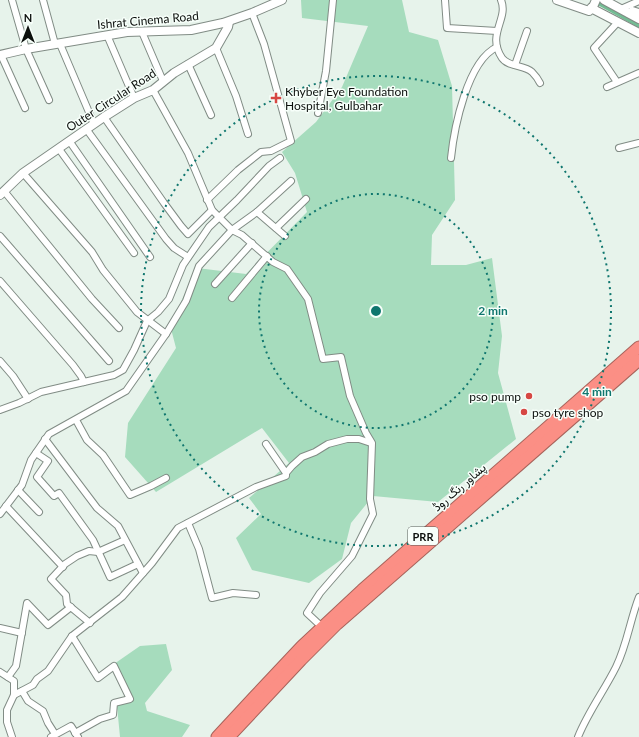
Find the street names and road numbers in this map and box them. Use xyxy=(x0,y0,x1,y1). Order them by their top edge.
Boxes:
street label: Ishrat Cinema Road xyxy=(97,8,199,32)
street label: Outer Circular Road xyxy=(63,65,159,135)
street label: پشاور رنگ روڈ xyxy=(429,460,490,515)
road number: PRR xyxy=(408,527,438,545)

